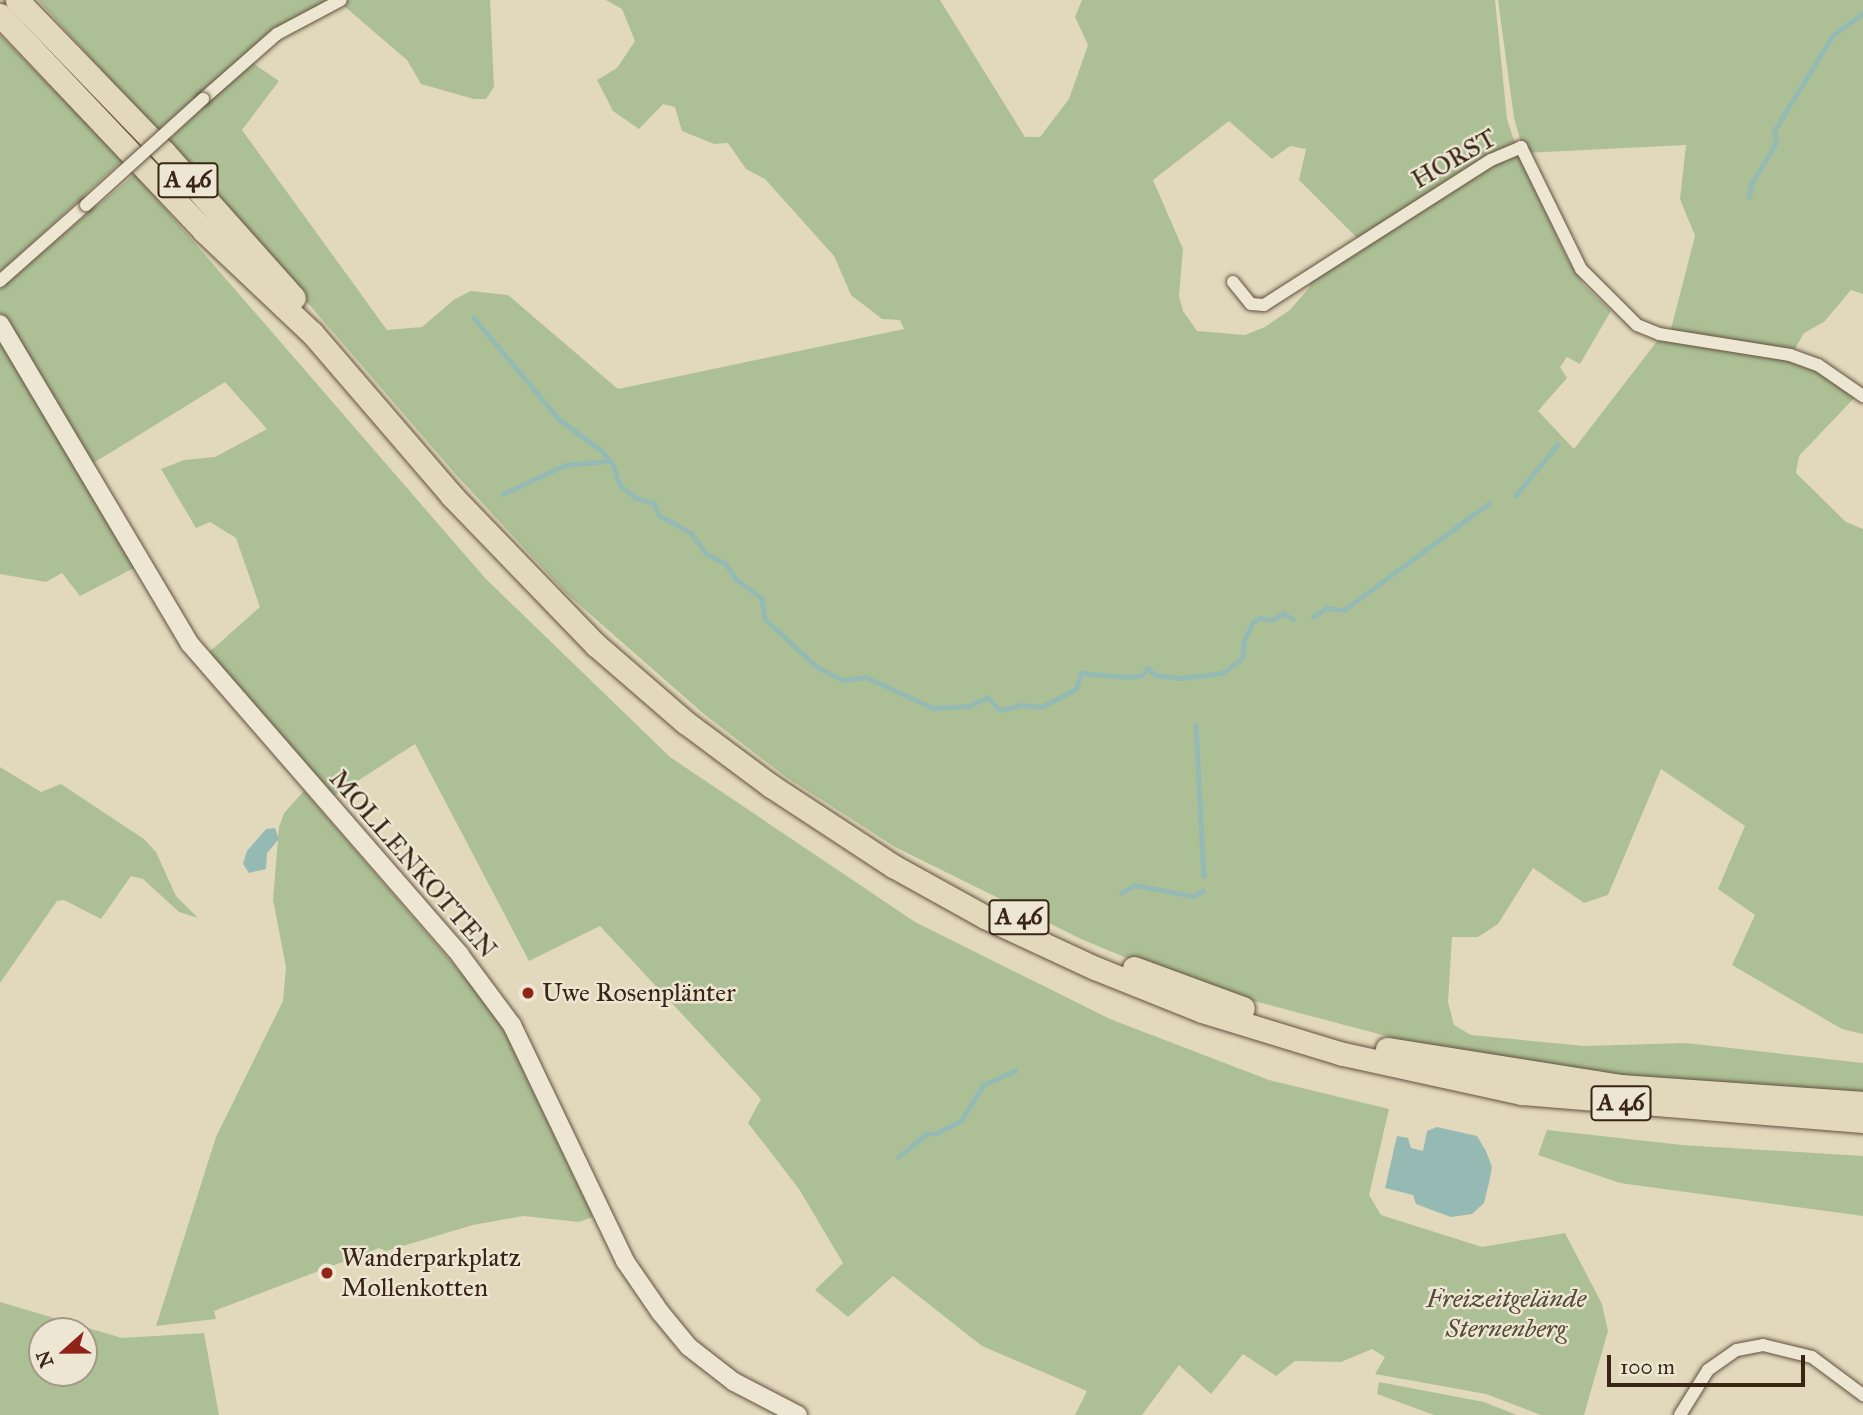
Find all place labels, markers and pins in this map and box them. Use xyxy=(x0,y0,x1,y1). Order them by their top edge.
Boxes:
place label: Uwe Rosenplänter xyxy=(542,977,736,1009)
marker: Uwe Rosenplänter xyxy=(520,985,536,1001)
place label: Wanderparkplatz Mollenkotten xyxy=(341,1242,521,1304)
marker: Wanderparkplatz Mollenkotten xyxy=(319,1265,335,1281)

